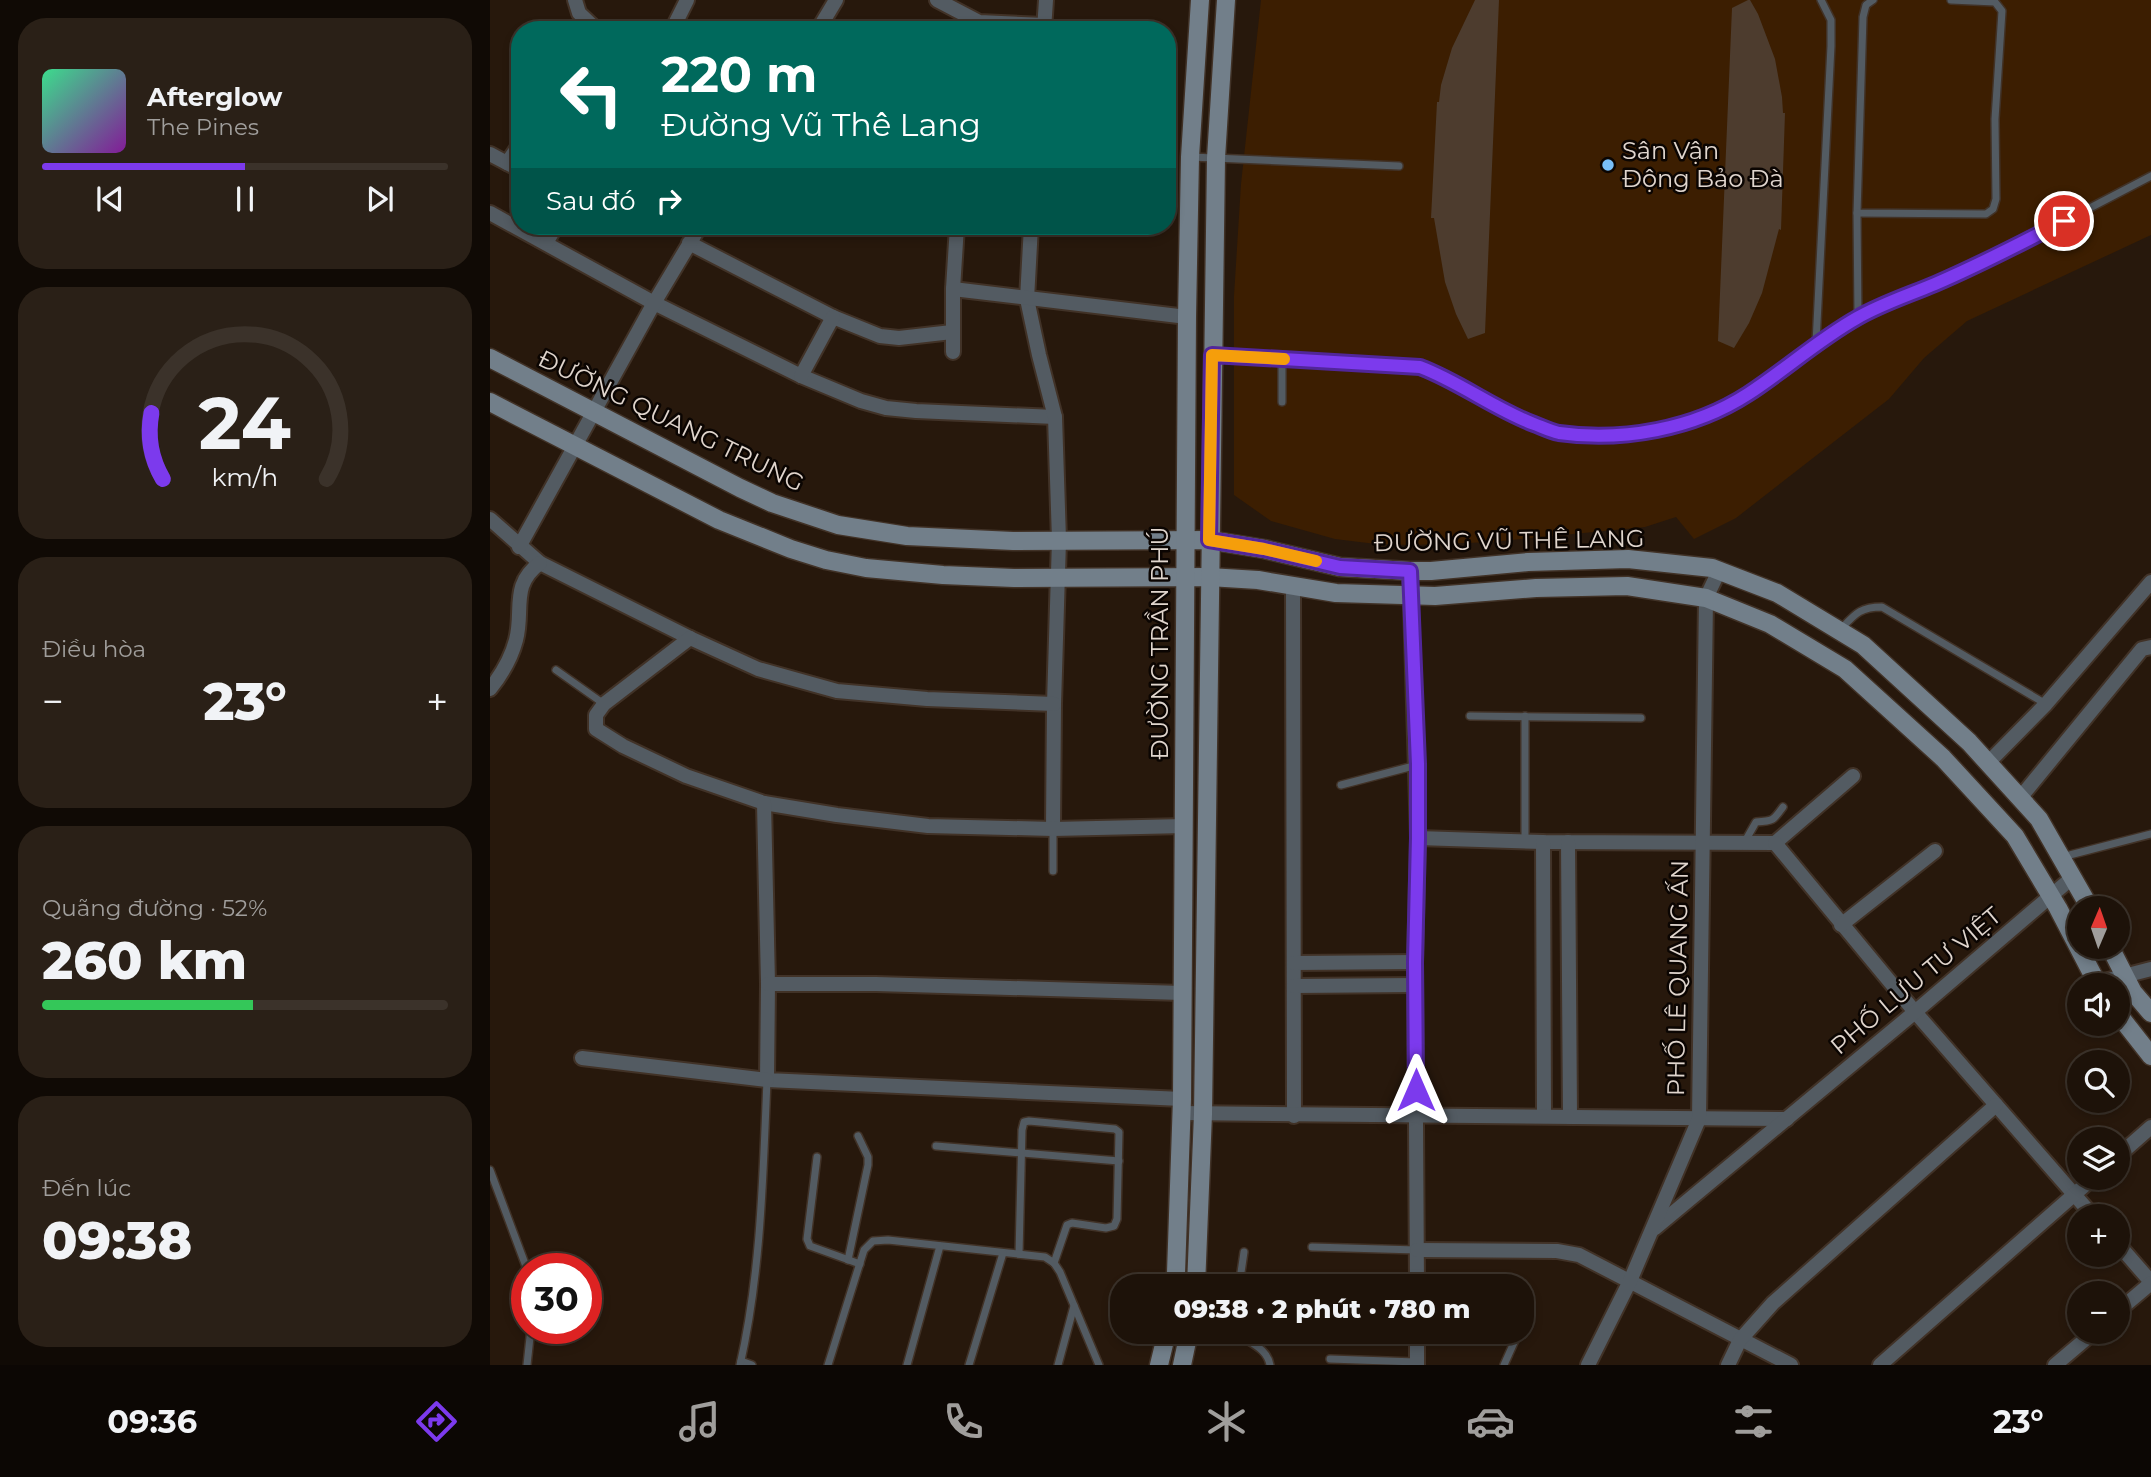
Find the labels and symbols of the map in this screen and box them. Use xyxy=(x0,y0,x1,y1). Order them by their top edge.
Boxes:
place label: Sân Vận Động Bảo Đà xyxy=(1622,136,1784,193)
marker: Sân Vận Động Bảo Đà xyxy=(1600,157,1616,173)
pin xyxy=(2034,191,2094,251)
street label: ĐƯỜNG QUANG TRUNG xyxy=(534,343,809,498)
street label: ĐƯỜNG VŨ THÊ LANG xyxy=(1373,524,1645,557)
street label: ĐƯỜNG TRẦN PHÚ xyxy=(1144,526,1174,760)
street label: PHỐ LÊ QUANG ẤN xyxy=(1660,859,1694,1096)
north arrow xyxy=(2067,896,2130,959)
street label: PHỐ LƯU TƯ VIỆT xyxy=(1824,900,2007,1060)
position arrow xyxy=(1379,1053,1453,1127)
speed limit sign: 30 xyxy=(511,1253,602,1344)

